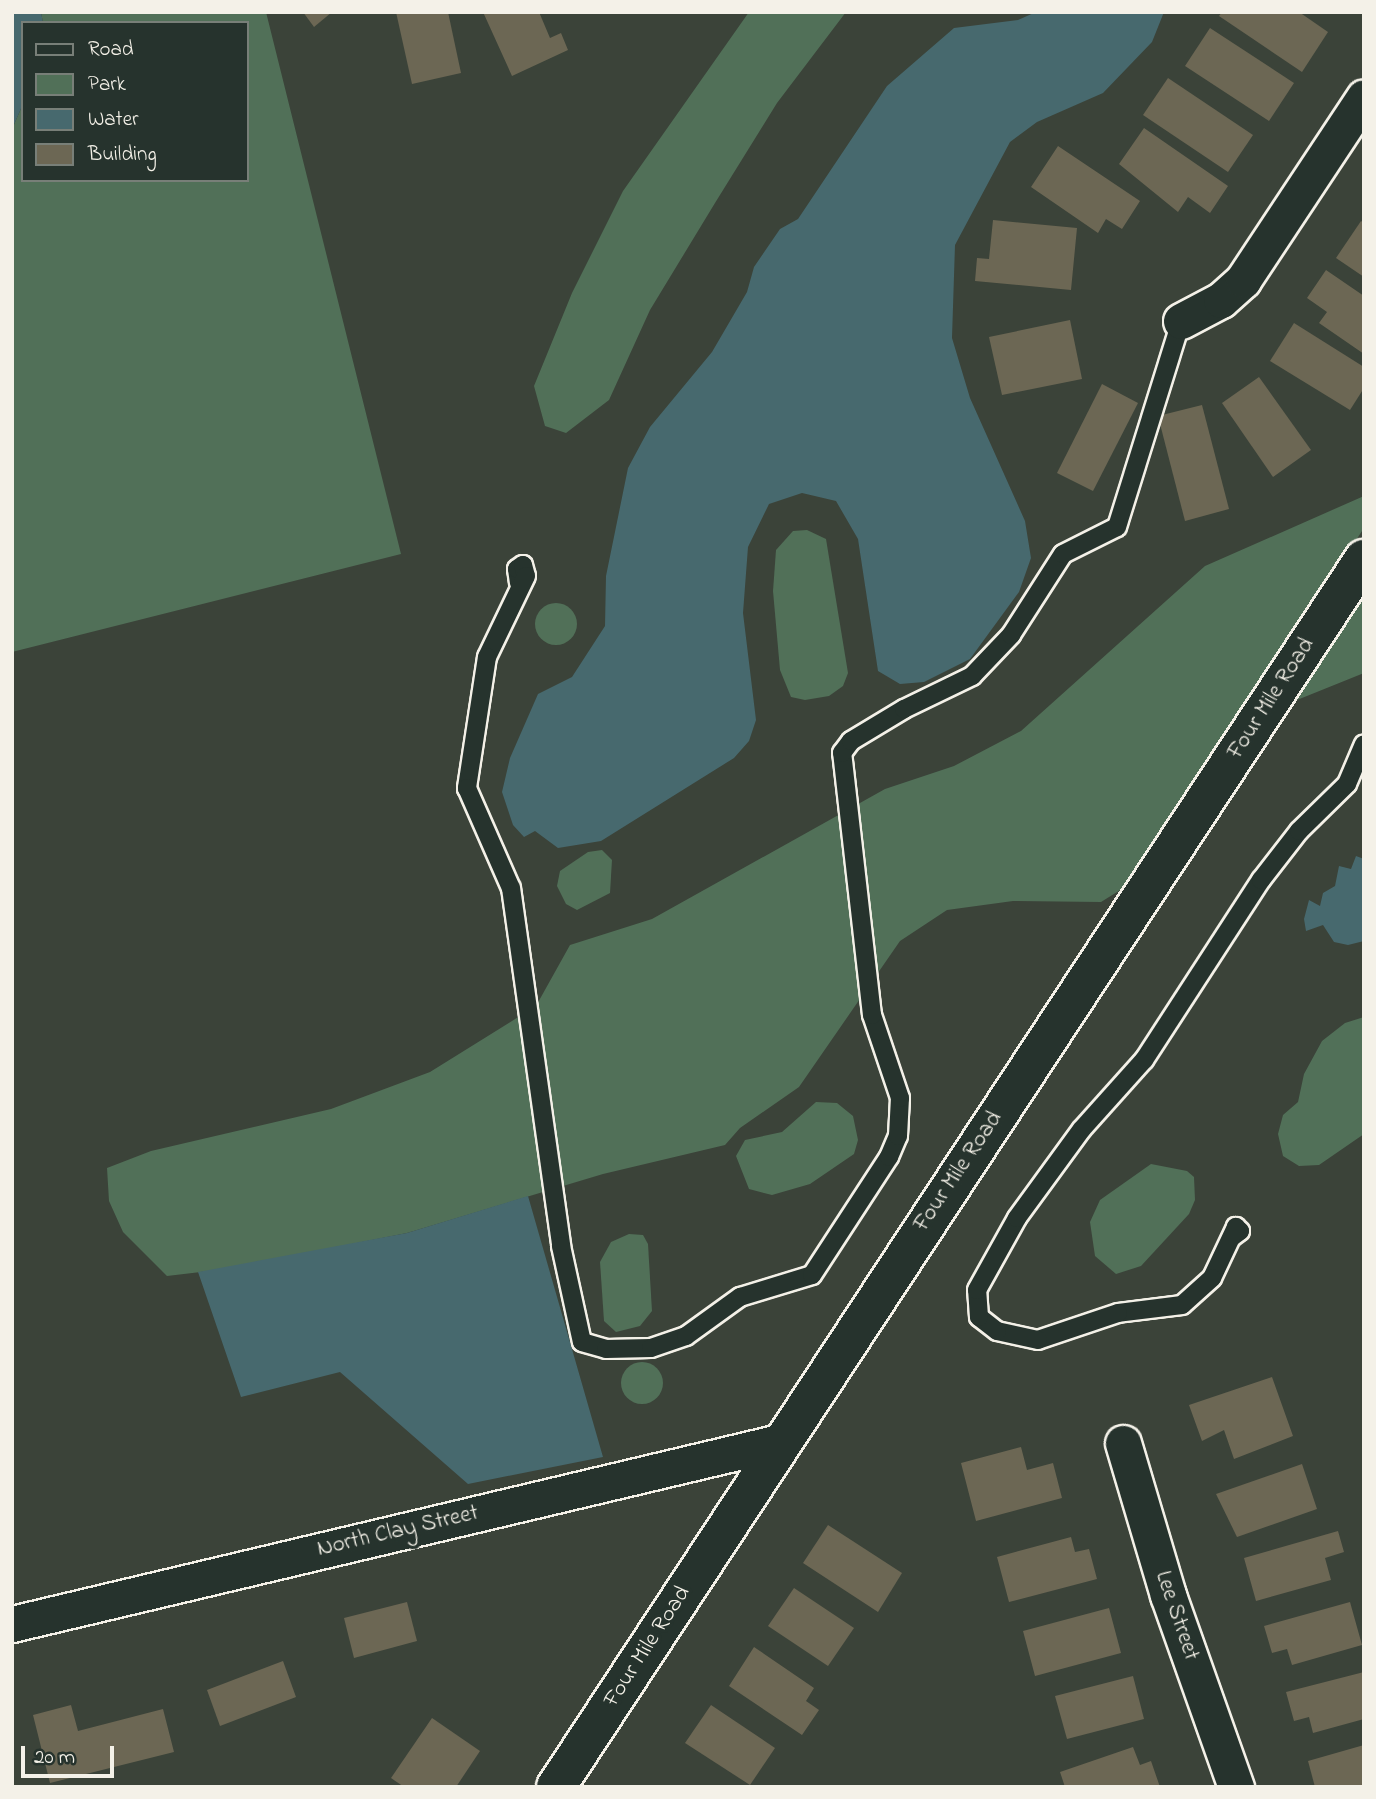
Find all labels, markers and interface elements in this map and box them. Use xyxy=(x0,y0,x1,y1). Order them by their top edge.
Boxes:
legend xyxy=(21,21,248,182)
text: Road xyxy=(88,35,134,65)
text: Park xyxy=(88,70,126,100)
text: Water xyxy=(88,105,139,135)
text: Building xyxy=(88,140,157,170)
street label: Four Mile Road xyxy=(1223,633,1321,765)
street label: Four Mile Road xyxy=(909,1107,1009,1237)
street label: North Clay Street xyxy=(315,1500,481,1564)
street label: Lee Street xyxy=(1148,1568,1204,1664)
street label: Four Mile Road xyxy=(599,1581,697,1713)
scale bar xyxy=(24,1732,117,1776)
text: 20 m xyxy=(34,1743,75,1773)

